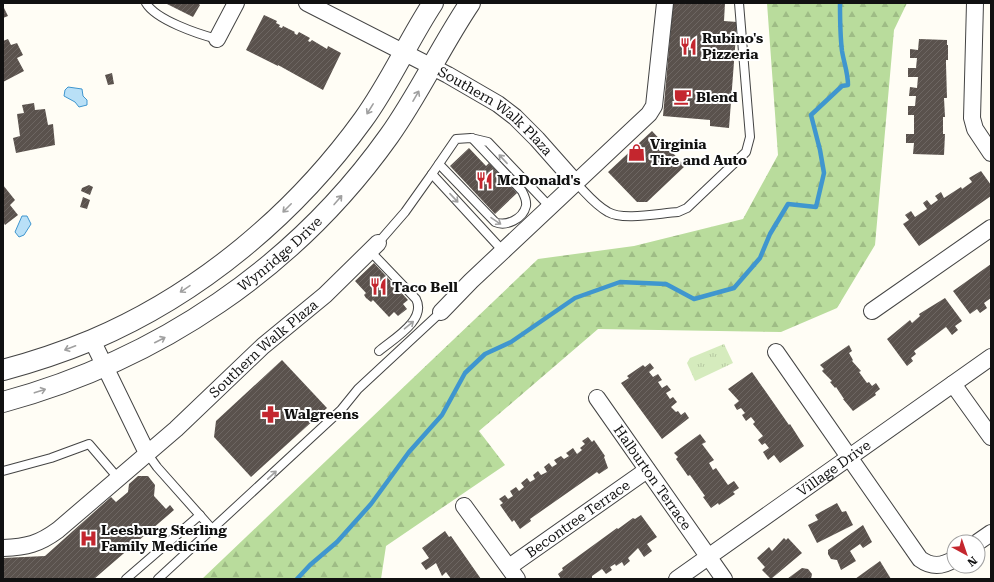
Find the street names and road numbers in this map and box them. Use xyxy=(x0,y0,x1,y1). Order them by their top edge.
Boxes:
street label: Southern Walk Plaza xyxy=(435,63,556,159)
street label: Wynridge Drive xyxy=(235,213,325,294)
street label: Southern Walk Plaza xyxy=(206,296,321,401)
street label: Halburton Terrace xyxy=(611,422,695,533)
street label: Village Drive xyxy=(794,437,874,499)
street label: Becontree Terrace xyxy=(523,477,633,561)

